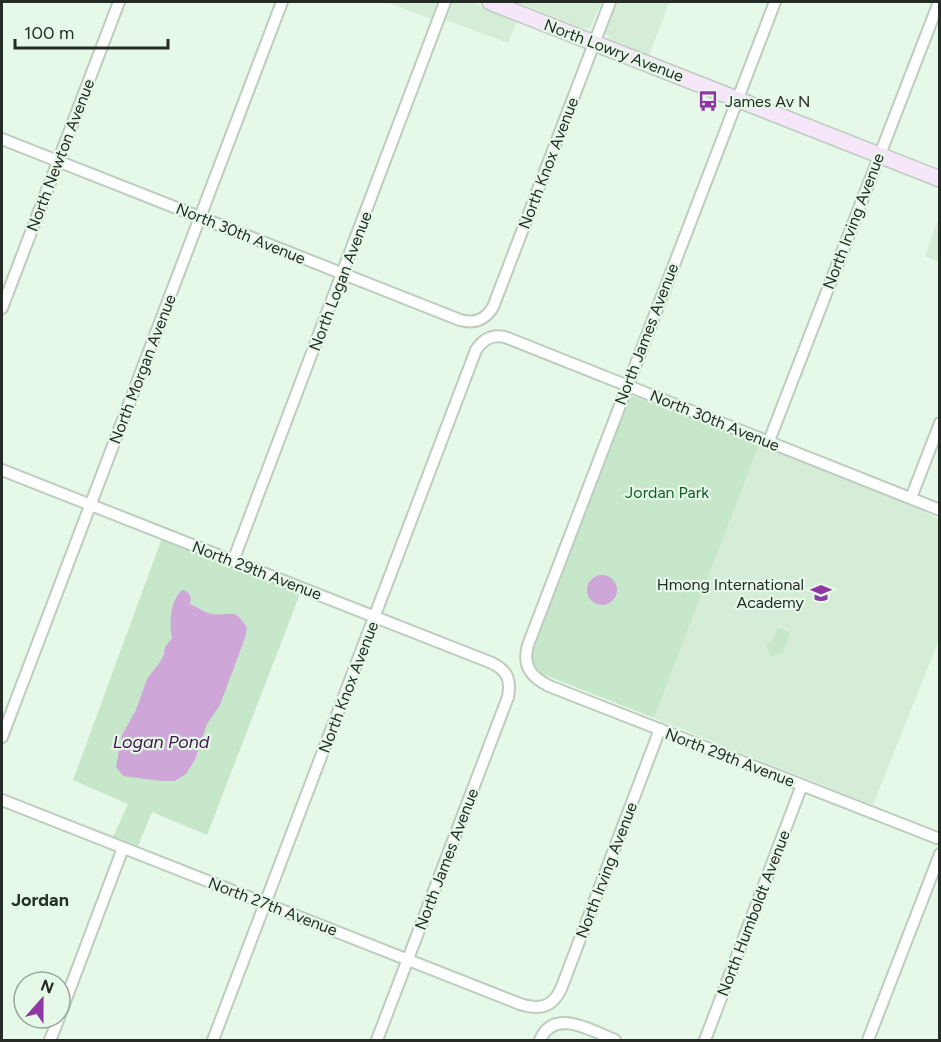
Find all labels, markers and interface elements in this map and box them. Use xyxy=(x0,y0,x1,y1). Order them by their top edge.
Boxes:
scale bar xyxy=(15,12,168,50)
street label: North Lowry Avenue xyxy=(541,15,686,86)
text: 100 m xyxy=(24,22,74,44)
street label: North Newton Avenue xyxy=(23,76,98,234)
bus stop icon: James Av N xyxy=(696,89,720,113)
place label: James Av N xyxy=(725,92,810,111)
street label: North Knox Avenue xyxy=(515,94,582,232)
street label: North Irving Avenue xyxy=(819,150,888,292)
street label: North 30th Avenue xyxy=(173,199,309,268)
street label: North Logan Avenue xyxy=(305,208,376,354)
street label: North James Avenue xyxy=(611,260,682,408)
street label: North Morgan Avenue xyxy=(105,291,180,447)
street label: North 30th Avenue xyxy=(647,386,783,455)
park label: Jordan Park xyxy=(625,483,709,502)
street label: North 29th Avenue xyxy=(189,537,324,604)
place label: Hmong International Academy xyxy=(657,575,805,612)
school or university icon: Hmong International Academy xyxy=(809,581,833,605)
street label: North Knox Avenue xyxy=(315,618,382,756)
street label: North 29th Avenue xyxy=(662,724,797,791)
water label: Logan Pond xyxy=(113,731,210,753)
street label: North James Avenue xyxy=(411,785,482,933)
street label: North Irving Avenue xyxy=(572,799,641,941)
street label: North Humboldt Avenue xyxy=(713,827,794,999)
street label: North 27th Avenue xyxy=(206,873,340,940)
district label: Jordan xyxy=(11,889,69,911)
north arrow xyxy=(12,970,72,1030)
text: N xyxy=(38,975,56,998)

